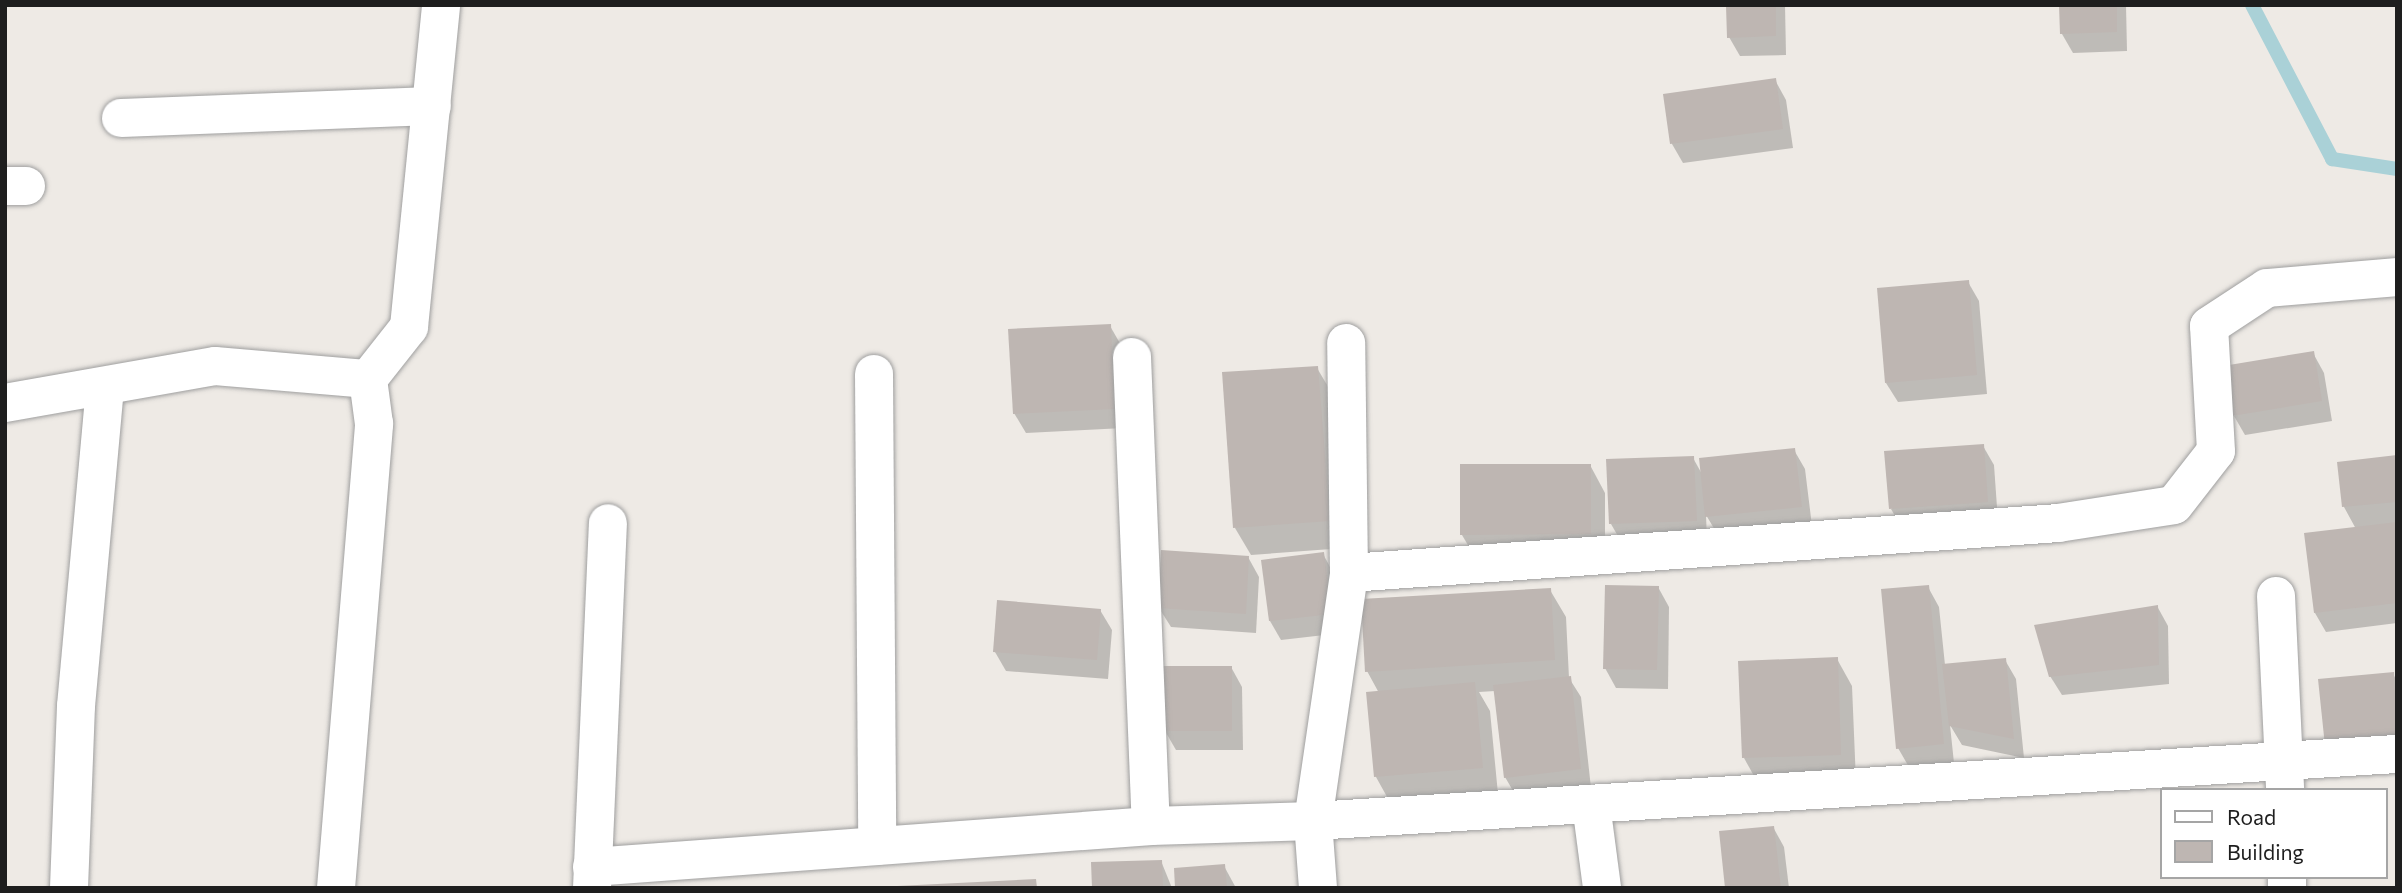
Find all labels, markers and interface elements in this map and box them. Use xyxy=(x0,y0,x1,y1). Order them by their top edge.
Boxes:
legend xyxy=(2160,788,2388,879)
text: Road xyxy=(2227,804,2276,829)
text: Building xyxy=(2227,839,2304,864)

